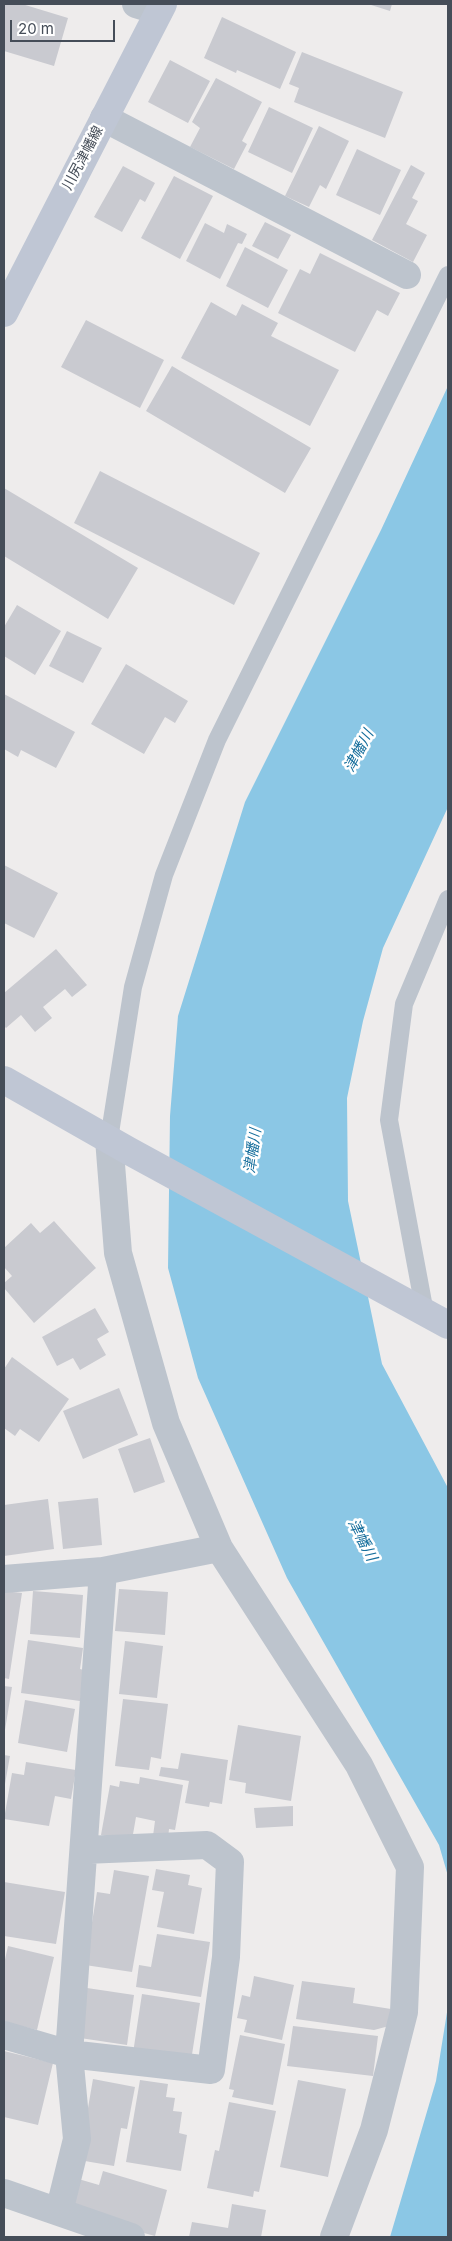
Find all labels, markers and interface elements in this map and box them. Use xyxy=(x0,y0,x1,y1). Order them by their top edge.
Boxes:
scale bar xyxy=(12,10,118,42)
text: 20 m xyxy=(18,19,54,38)
street label: 川尻津幡線 xyxy=(59,123,107,193)
water label: 津幡川 xyxy=(340,727,378,775)
water label: 津幡川 xyxy=(241,1127,265,1175)
water label: 津幡川 xyxy=(344,1516,380,1564)

